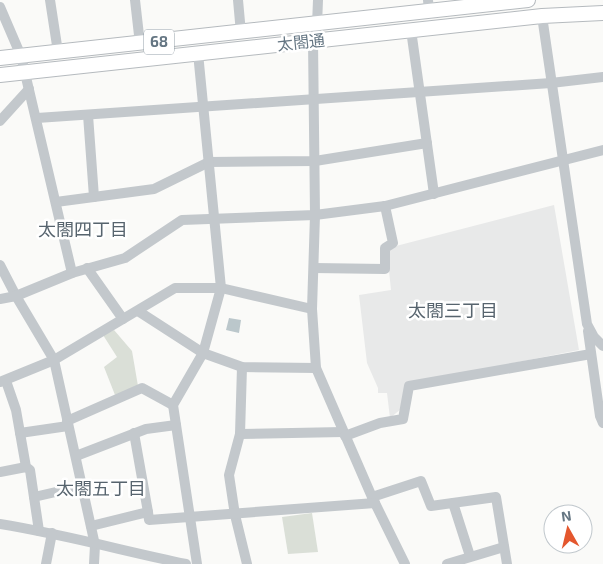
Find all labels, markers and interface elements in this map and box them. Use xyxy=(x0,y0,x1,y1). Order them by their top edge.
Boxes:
road number: 68 xyxy=(144,30,174,54)
street label: 太閤通 xyxy=(276,30,326,53)
district label: 太閤四丁目 xyxy=(38,218,128,240)
district label: 太閤三丁目 xyxy=(408,299,498,321)
district label: 太閤五丁目 xyxy=(56,477,146,499)
north arrow xyxy=(543,504,593,554)
text: N xyxy=(560,507,572,525)

